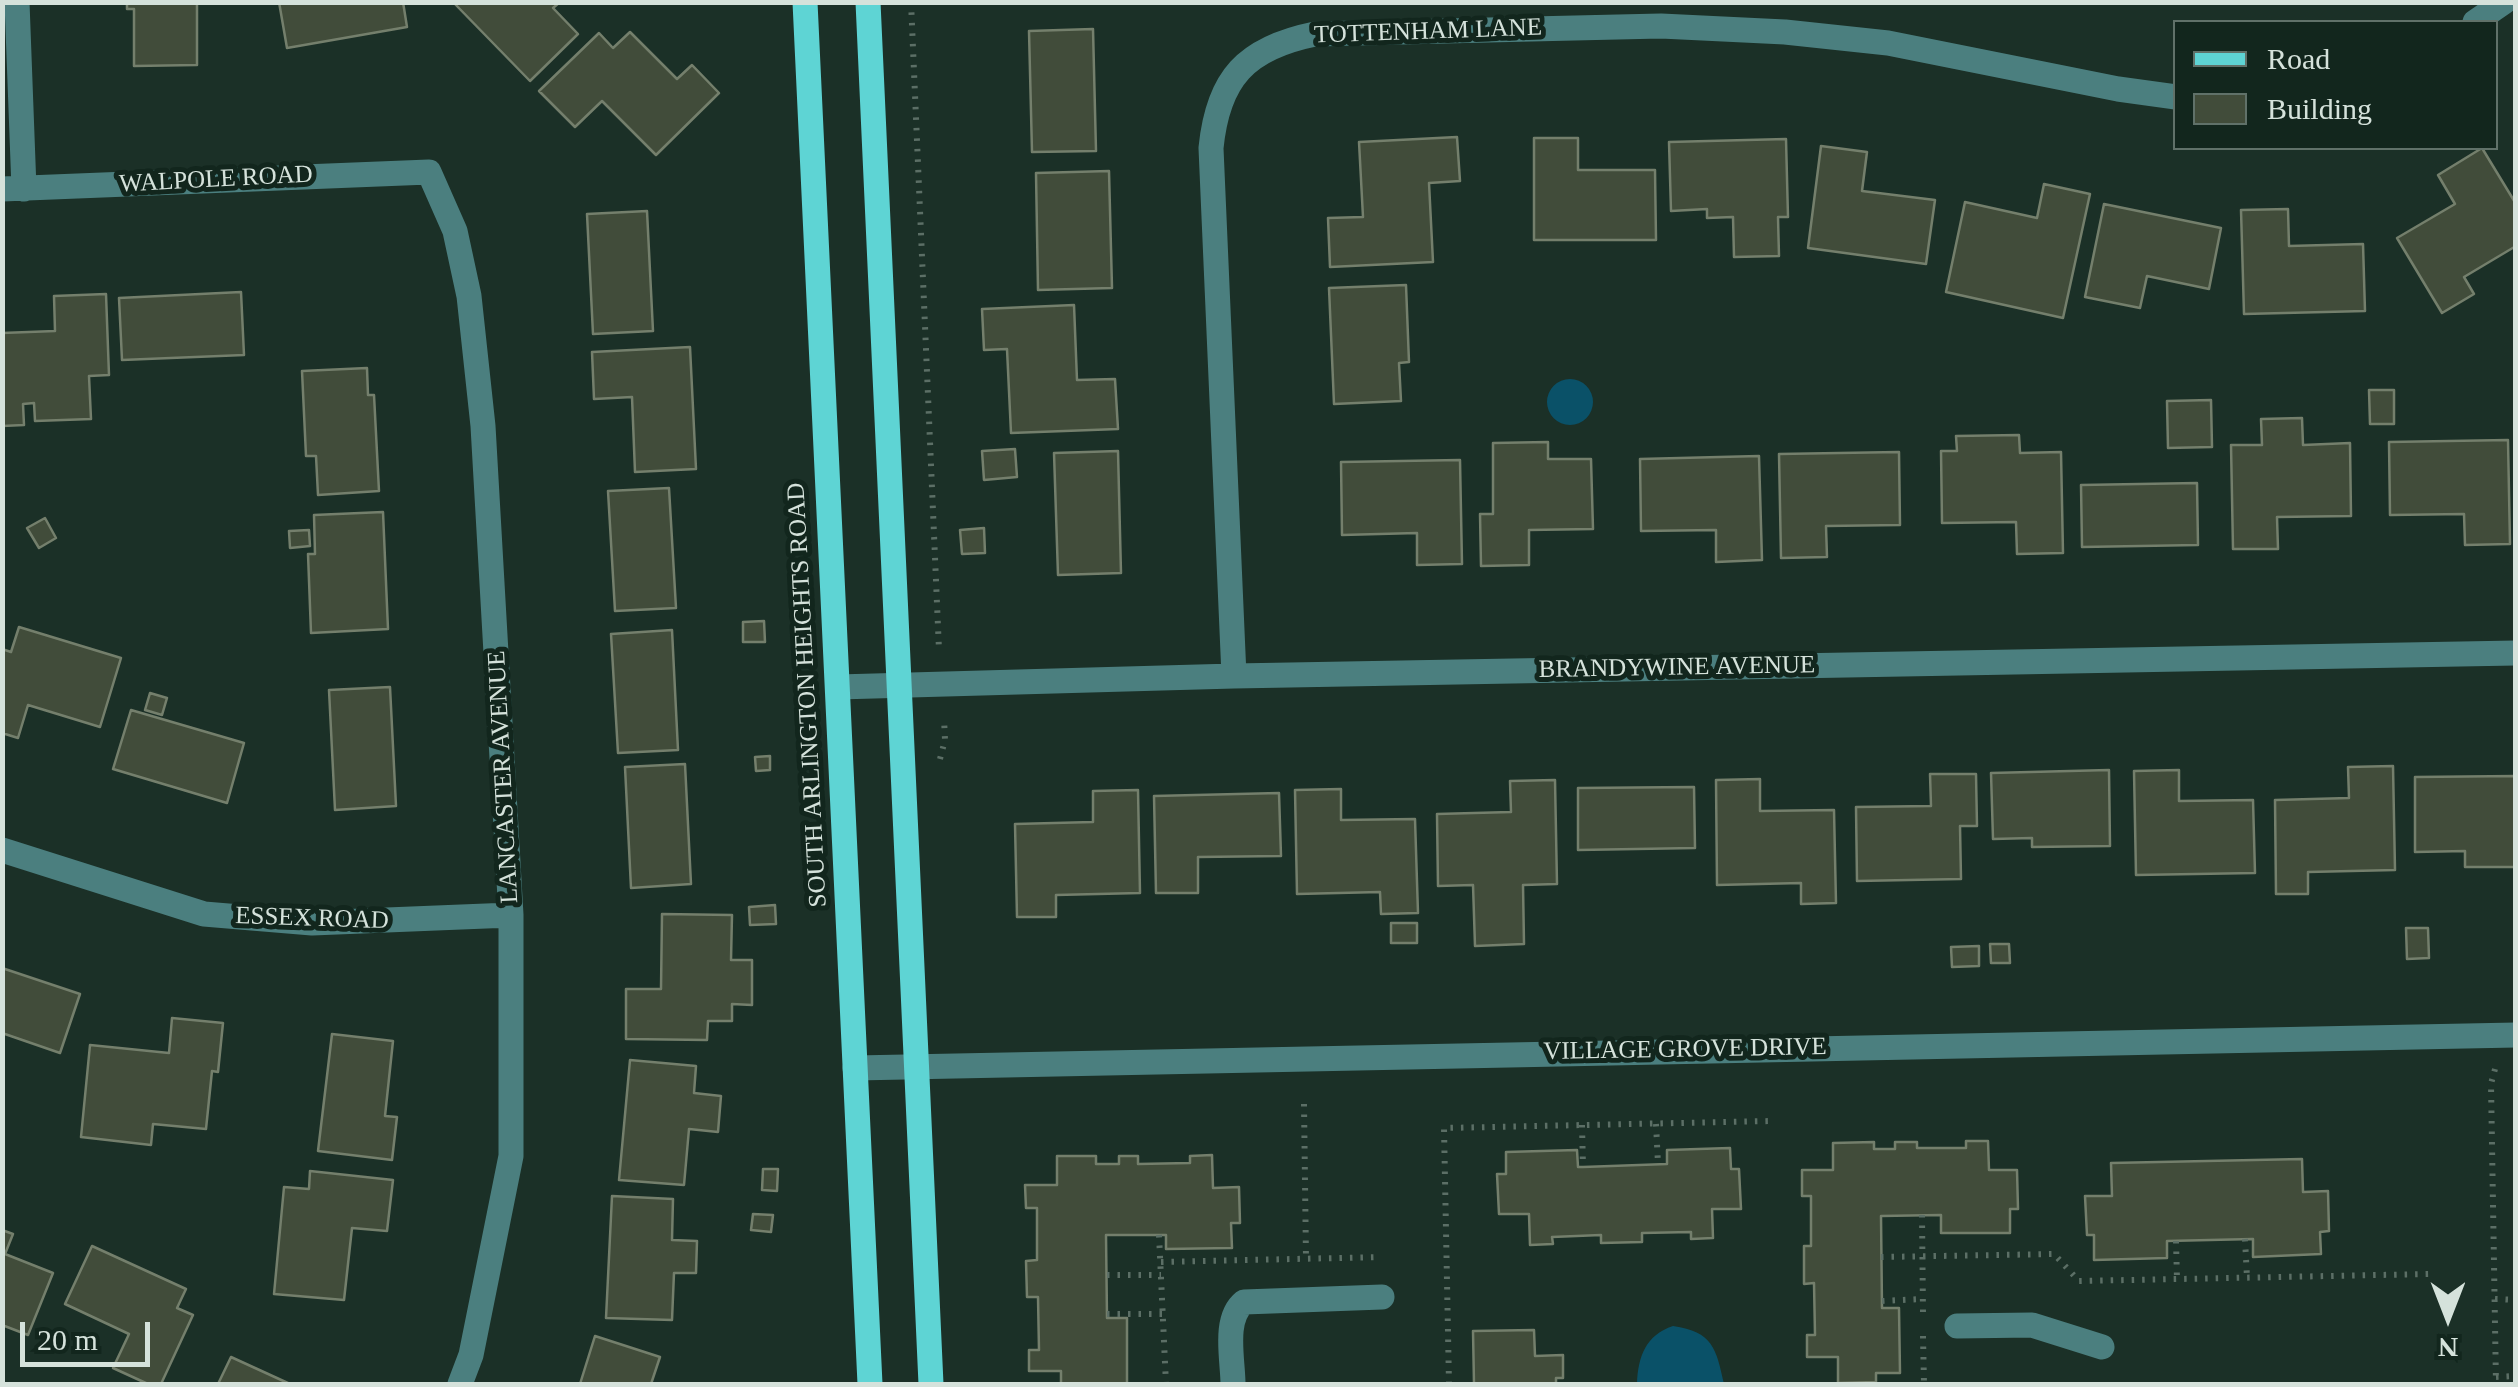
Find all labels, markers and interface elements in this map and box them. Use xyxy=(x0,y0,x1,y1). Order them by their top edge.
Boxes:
street label: TOTTENHAM LANE xyxy=(1314,13,1542,51)
legend xyxy=(2173,20,2498,150)
text: Road xyxy=(2267,42,2330,75)
text: Building xyxy=(2267,92,2372,125)
street label: WALPOLE ROAD xyxy=(118,160,314,200)
street label: SOUTH ARLINGTON HEIGHTS ROAD xyxy=(782,482,834,908)
street label: LANCASTER AVENUE xyxy=(482,650,526,904)
street label: BRANDYWINE AVENUE xyxy=(1538,651,1816,685)
street label: ESSEX ROAD xyxy=(235,901,389,937)
street label: VILLAGE GROVE DRIVE xyxy=(1543,1033,1827,1067)
north arrow xyxy=(2398,1267,2498,1367)
scale bar xyxy=(25,1302,155,1364)
text: 20 m xyxy=(37,1323,98,1356)
text: N xyxy=(2438,1332,2458,1363)

